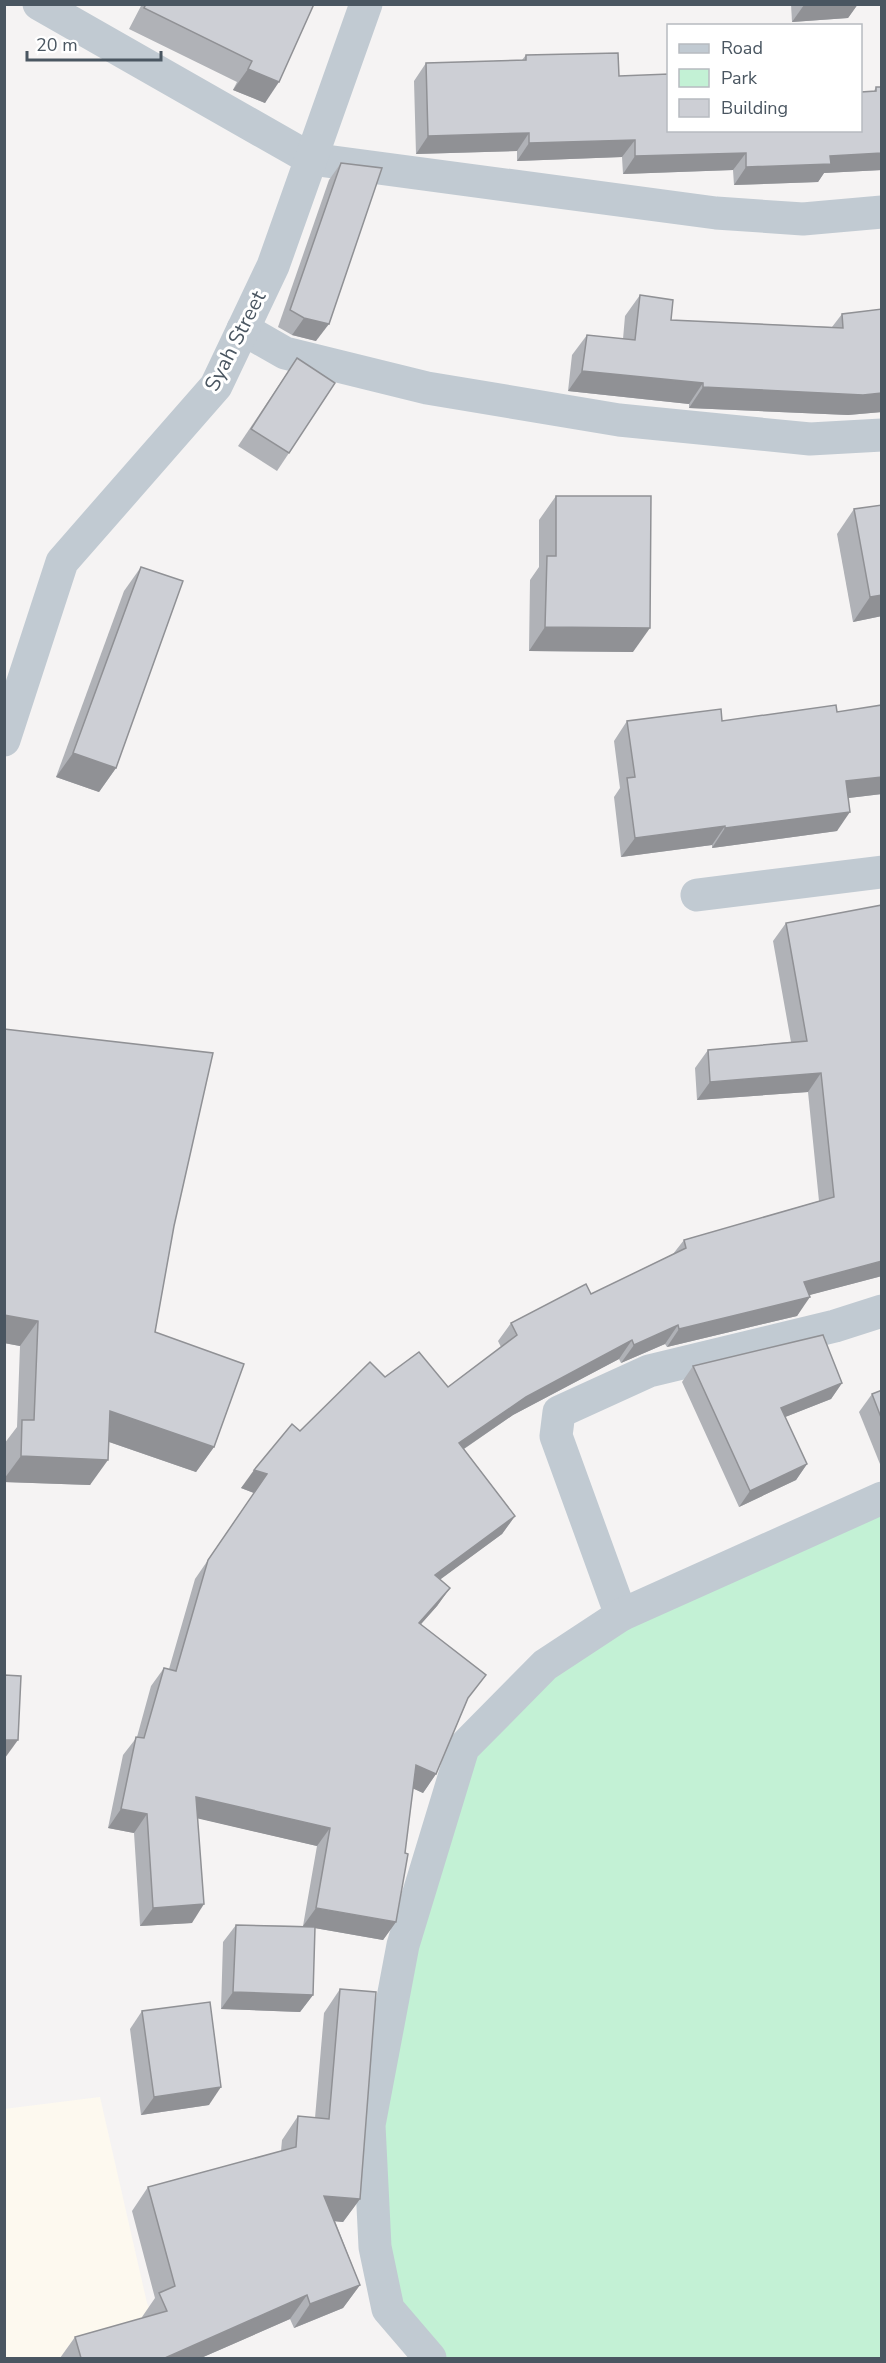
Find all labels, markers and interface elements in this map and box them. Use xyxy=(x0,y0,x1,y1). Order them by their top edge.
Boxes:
scale bar xyxy=(27,24,160,62)
legend xyxy=(667,24,862,132)
text: 20 m xyxy=(36,33,78,57)
text: Road xyxy=(721,36,763,60)
text: Park xyxy=(721,66,758,90)
text: Building xyxy=(721,96,788,120)
street label: Syah Street xyxy=(198,285,273,396)

